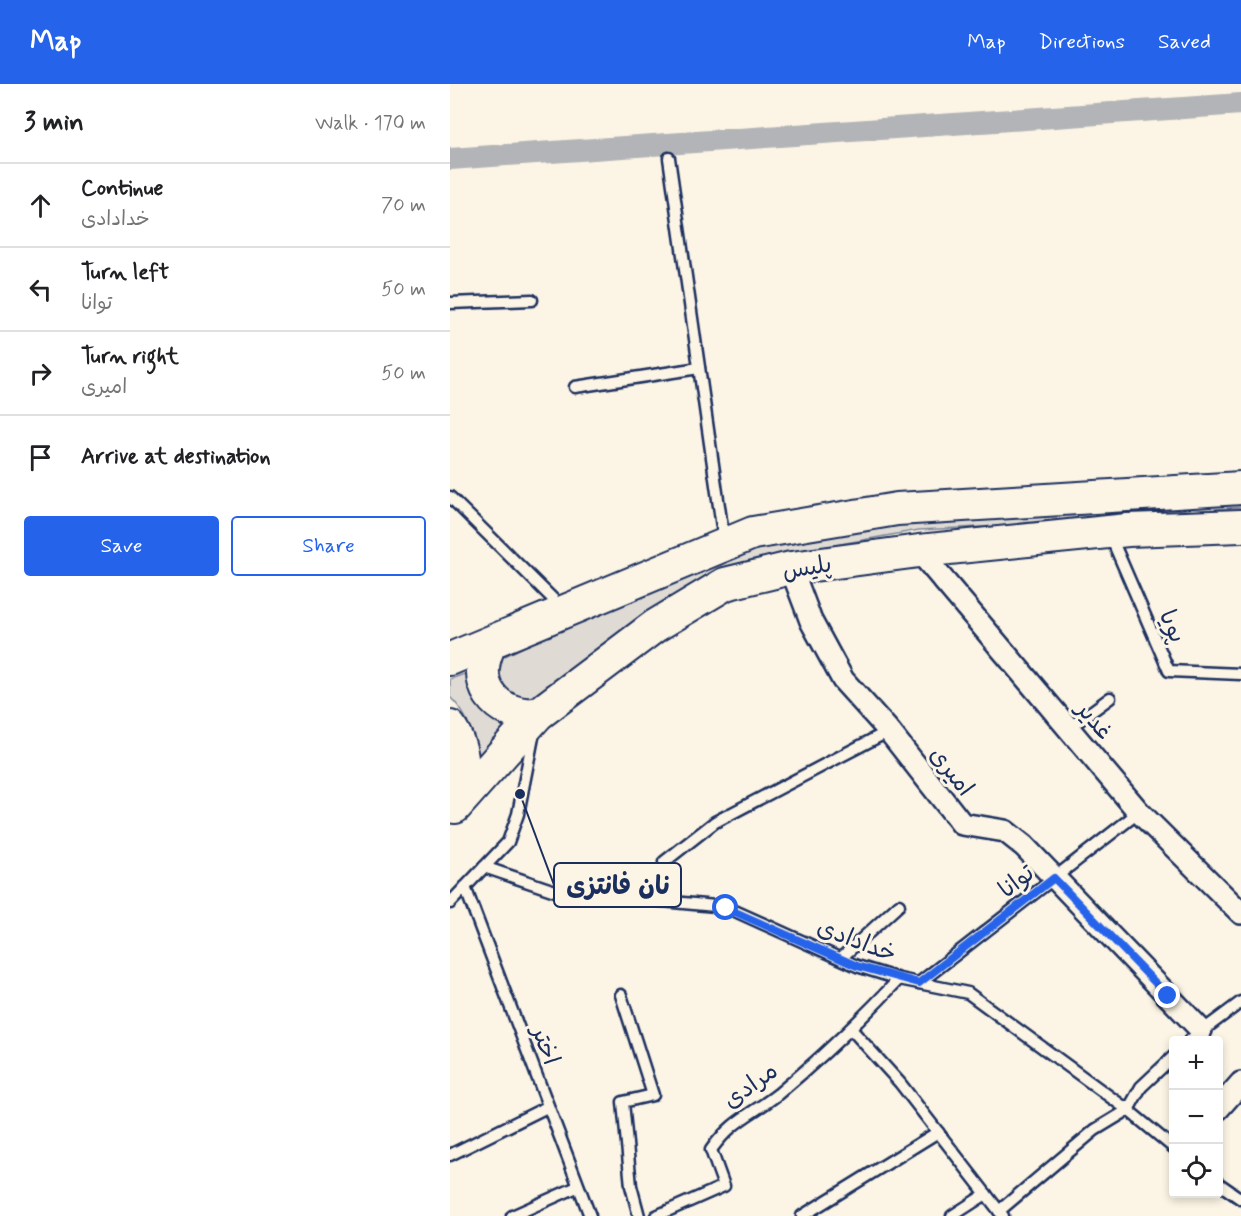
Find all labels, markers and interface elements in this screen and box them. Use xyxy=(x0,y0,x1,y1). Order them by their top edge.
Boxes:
text: Map xyxy=(30,24,81,61)
text: Map xyxy=(967,28,1006,56)
text: Directions xyxy=(1039,28,1125,56)
text: Saved xyxy=(1158,28,1211,56)
text: 3 min xyxy=(24,106,84,140)
text: Walk · 170 m xyxy=(315,110,426,137)
text: Continue xyxy=(81,175,163,203)
icon: ahead xyxy=(24,189,57,222)
text: 70 m xyxy=(381,192,426,219)
text: خدادادی xyxy=(81,206,150,233)
text: Turn left xyxy=(81,259,169,287)
icon: left xyxy=(24,273,57,306)
text: 50 m xyxy=(381,276,426,303)
text: توانا xyxy=(81,290,112,317)
text: Turn right xyxy=(81,343,179,371)
icon: right xyxy=(24,357,57,390)
text: 50 m xyxy=(381,360,426,387)
text: امیری xyxy=(81,374,127,401)
icon: arrive xyxy=(24,441,57,474)
text: Arrive at destination xyxy=(81,443,271,471)
button: Save xyxy=(24,516,219,576)
button: Share xyxy=(231,516,426,576)
street label: پلیس xyxy=(780,549,834,588)
street label: پویا xyxy=(1151,605,1192,648)
street label: غدیر xyxy=(1067,693,1119,747)
street label: امیری xyxy=(922,741,980,803)
street label: توانا xyxy=(993,858,1042,906)
callout: نان فانتزی xyxy=(554,863,681,907)
text: نان فانتزی xyxy=(566,870,670,904)
route start xyxy=(712,894,738,920)
street label: خدادادی xyxy=(812,912,901,971)
route end xyxy=(1154,982,1180,1008)
street label: اختر xyxy=(523,1020,566,1069)
map controls xyxy=(1169,1036,1223,1198)
button: + xyxy=(1169,1036,1223,1090)
street label: مرادی xyxy=(717,1056,784,1117)
button: − xyxy=(1169,1090,1223,1144)
button: locate xyxy=(1169,1144,1223,1198)

